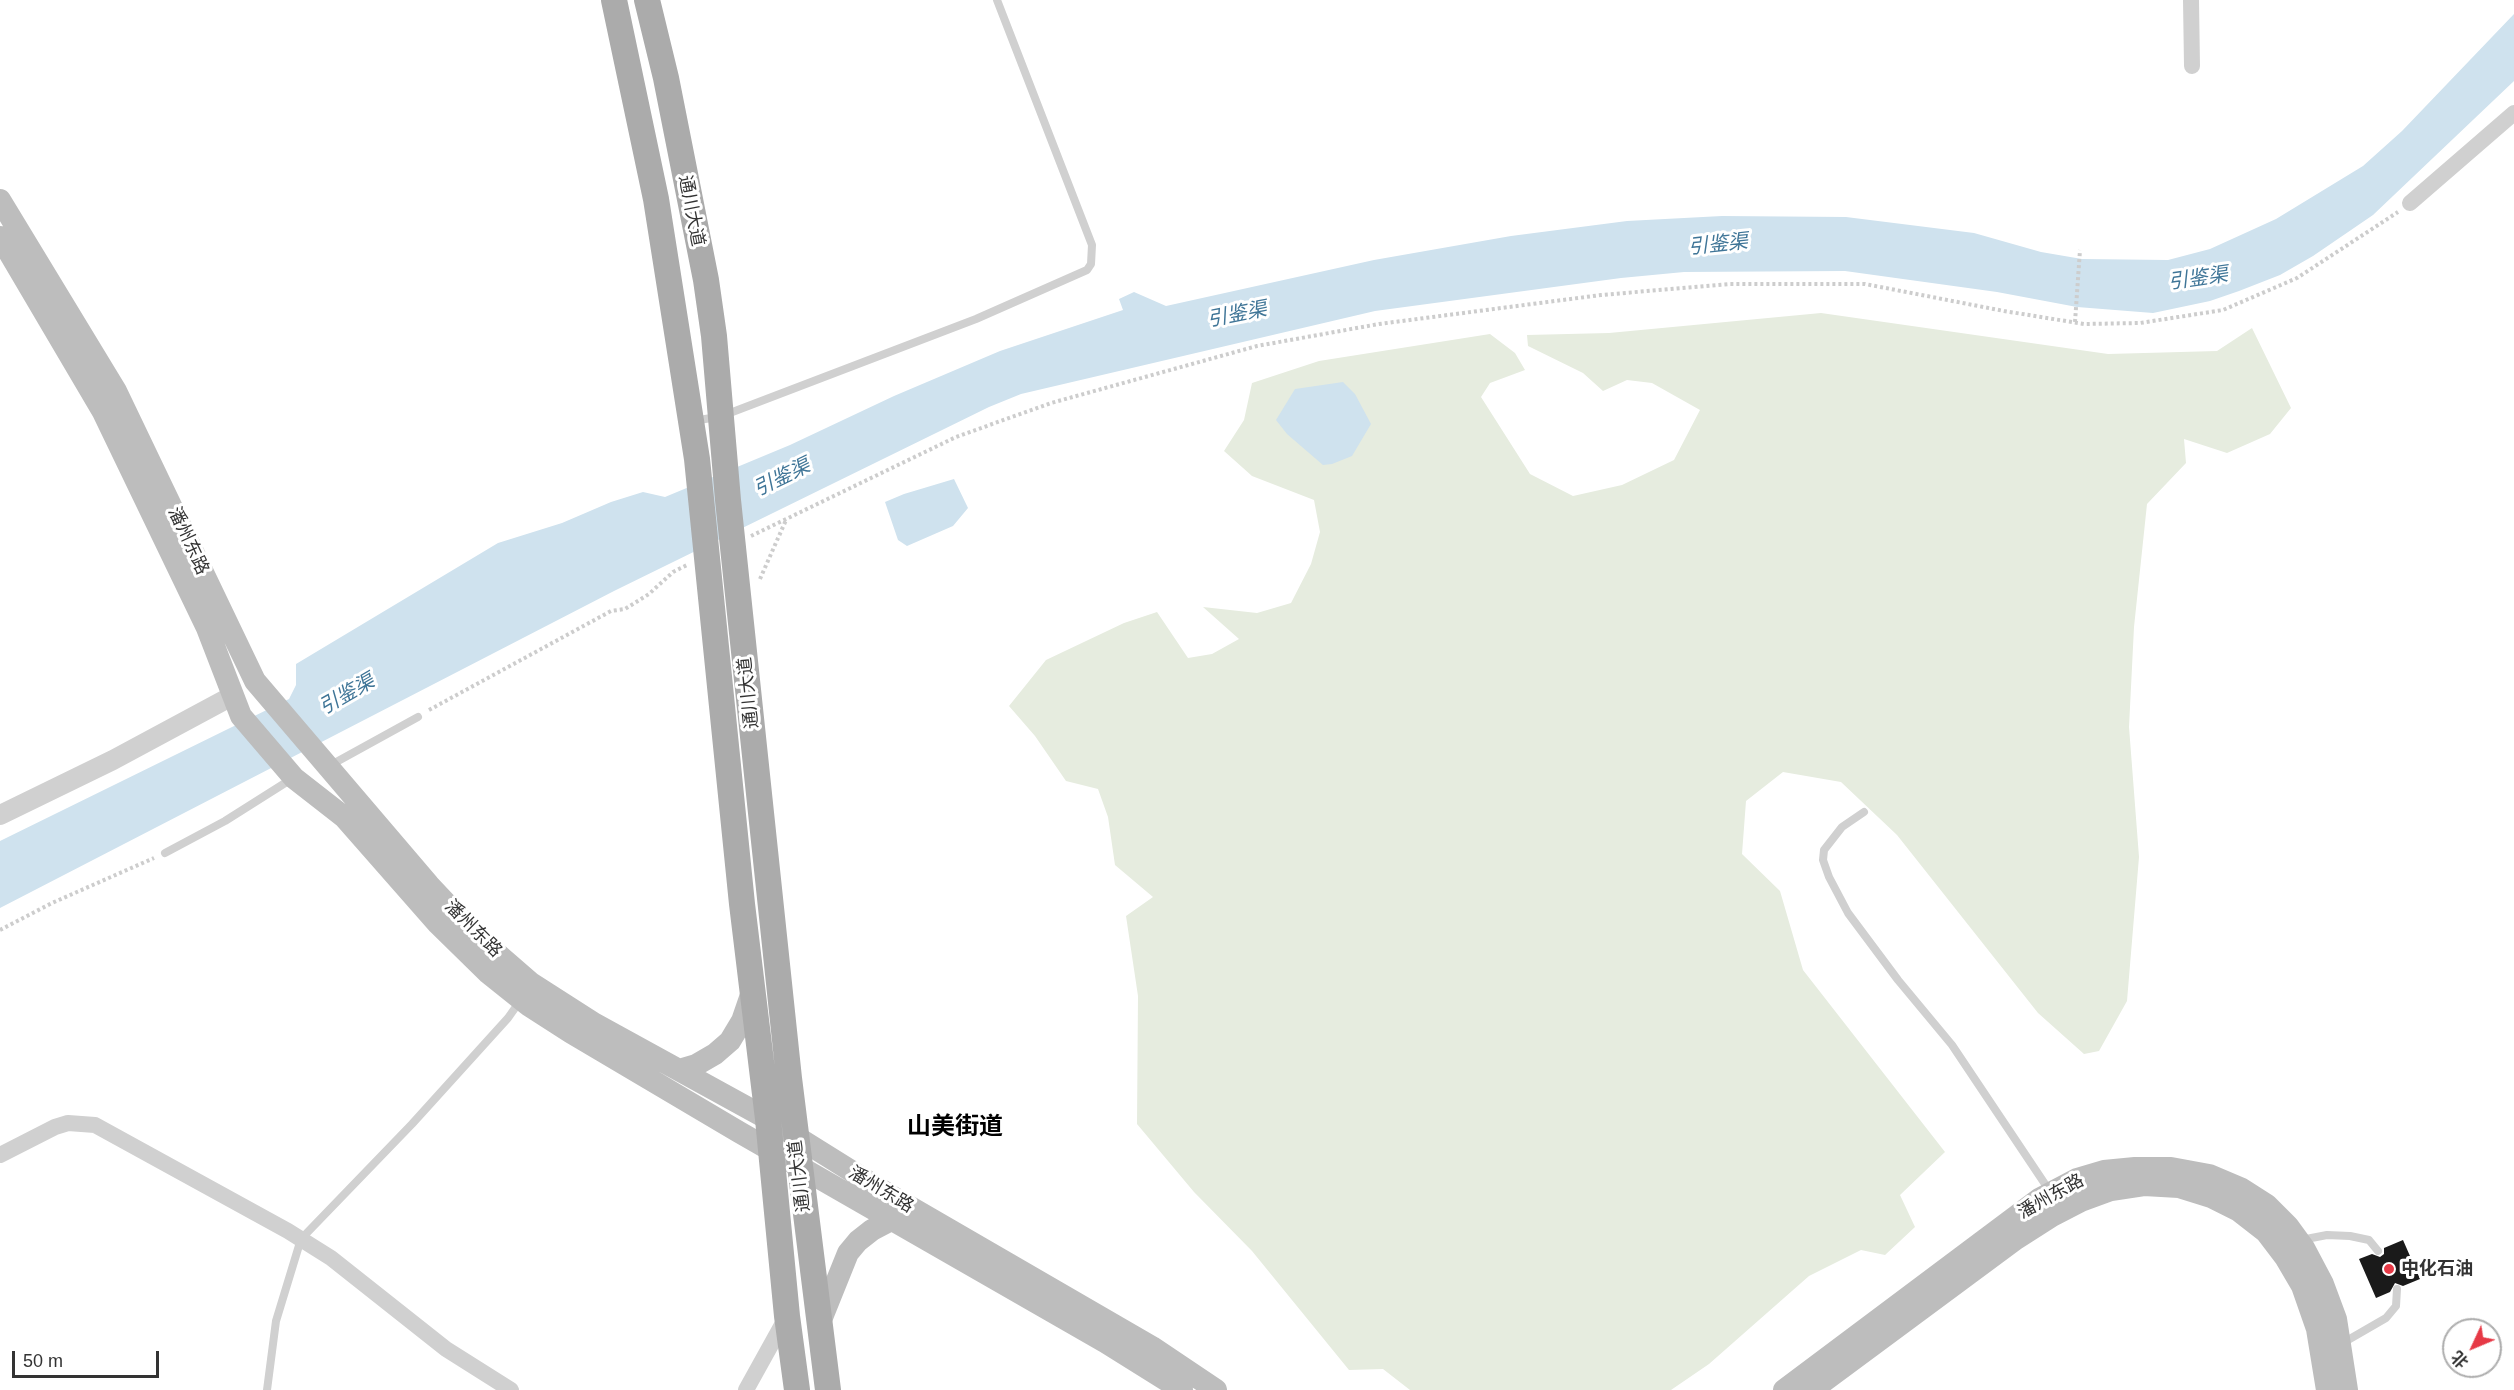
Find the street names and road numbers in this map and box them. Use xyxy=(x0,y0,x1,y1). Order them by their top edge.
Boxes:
street label: 通川大道 xyxy=(674,174,708,248)
street label: 潘州东路 xyxy=(163,504,213,578)
street label: 通川大道 xyxy=(734,656,764,730)
street label: 潘州东路 xyxy=(440,896,506,962)
street label: 通川大道 xyxy=(785,1139,815,1213)
street label: 潘州东路 xyxy=(845,1162,917,1218)
street label: 潘州东路 xyxy=(2014,1170,2088,1224)

